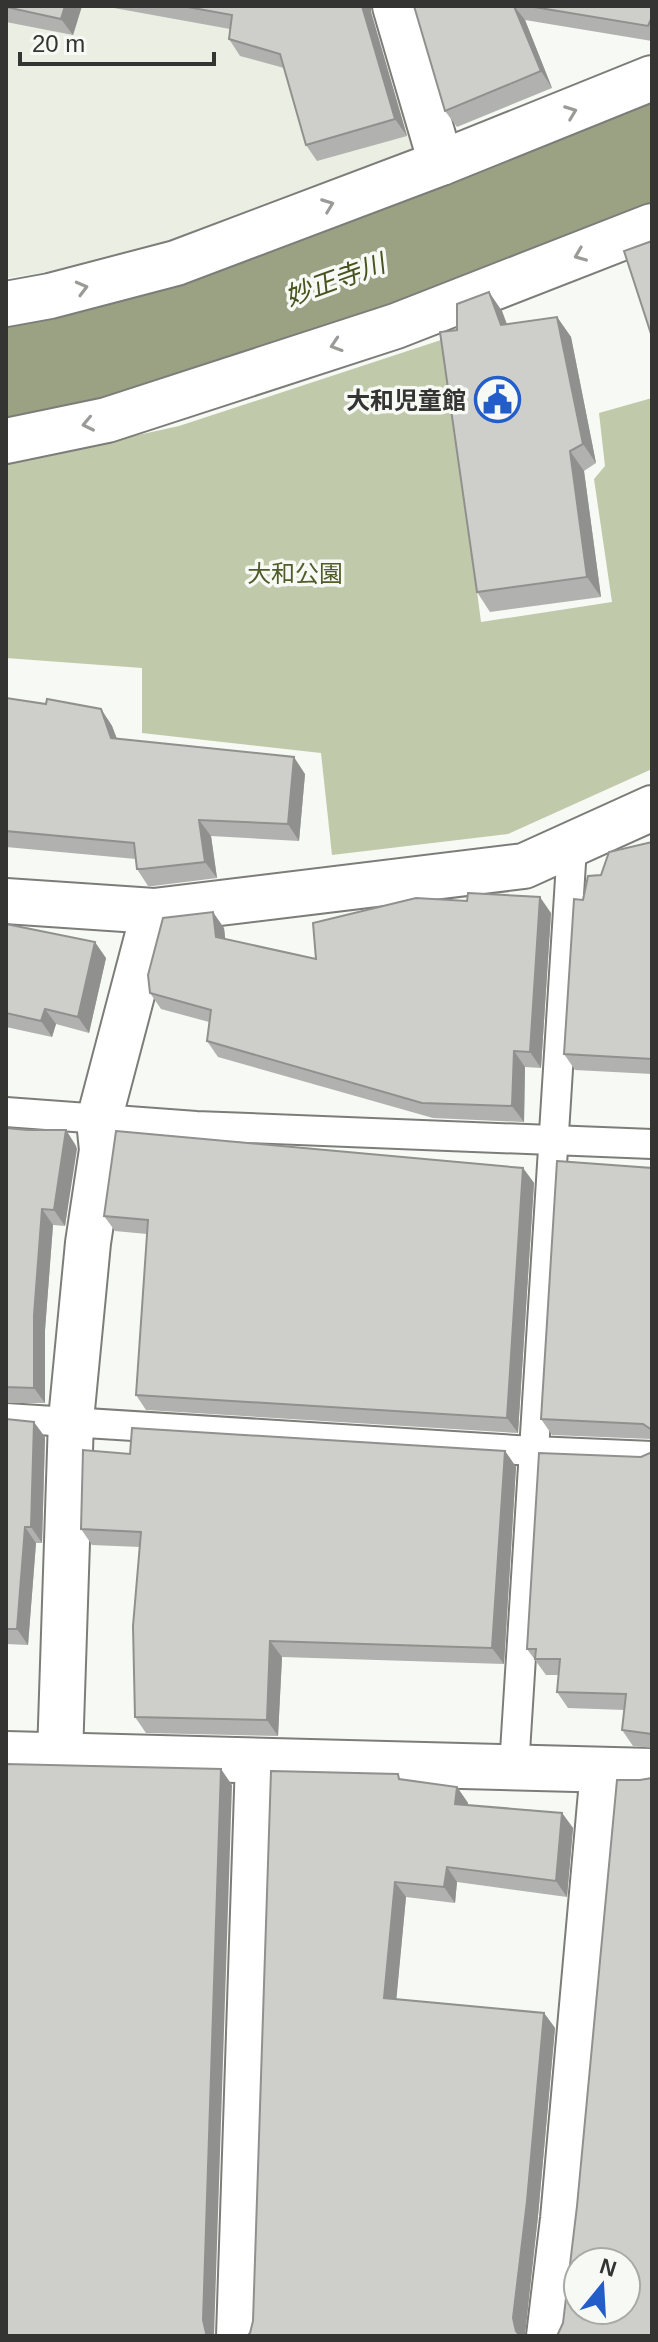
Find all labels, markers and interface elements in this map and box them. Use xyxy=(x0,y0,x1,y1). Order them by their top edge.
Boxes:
scale bar xyxy=(20,16,214,66)
text: 20 m xyxy=(32,30,85,57)
one-way arrow xyxy=(563,105,577,122)
one-way arrow xyxy=(321,198,335,215)
one-way arrow xyxy=(574,245,588,262)
water label: 妙正寺川 xyxy=(281,247,392,312)
one-way arrow xyxy=(75,280,89,297)
one-way arrow xyxy=(330,336,344,352)
public building icon: 大和児童館 xyxy=(473,376,521,424)
place label: 大和児童館 xyxy=(346,387,466,414)
one-way arrow xyxy=(82,415,96,432)
park label: 大和公園 xyxy=(247,560,343,587)
north arrow xyxy=(562,2246,642,2326)
text: N xyxy=(597,2253,619,2282)

